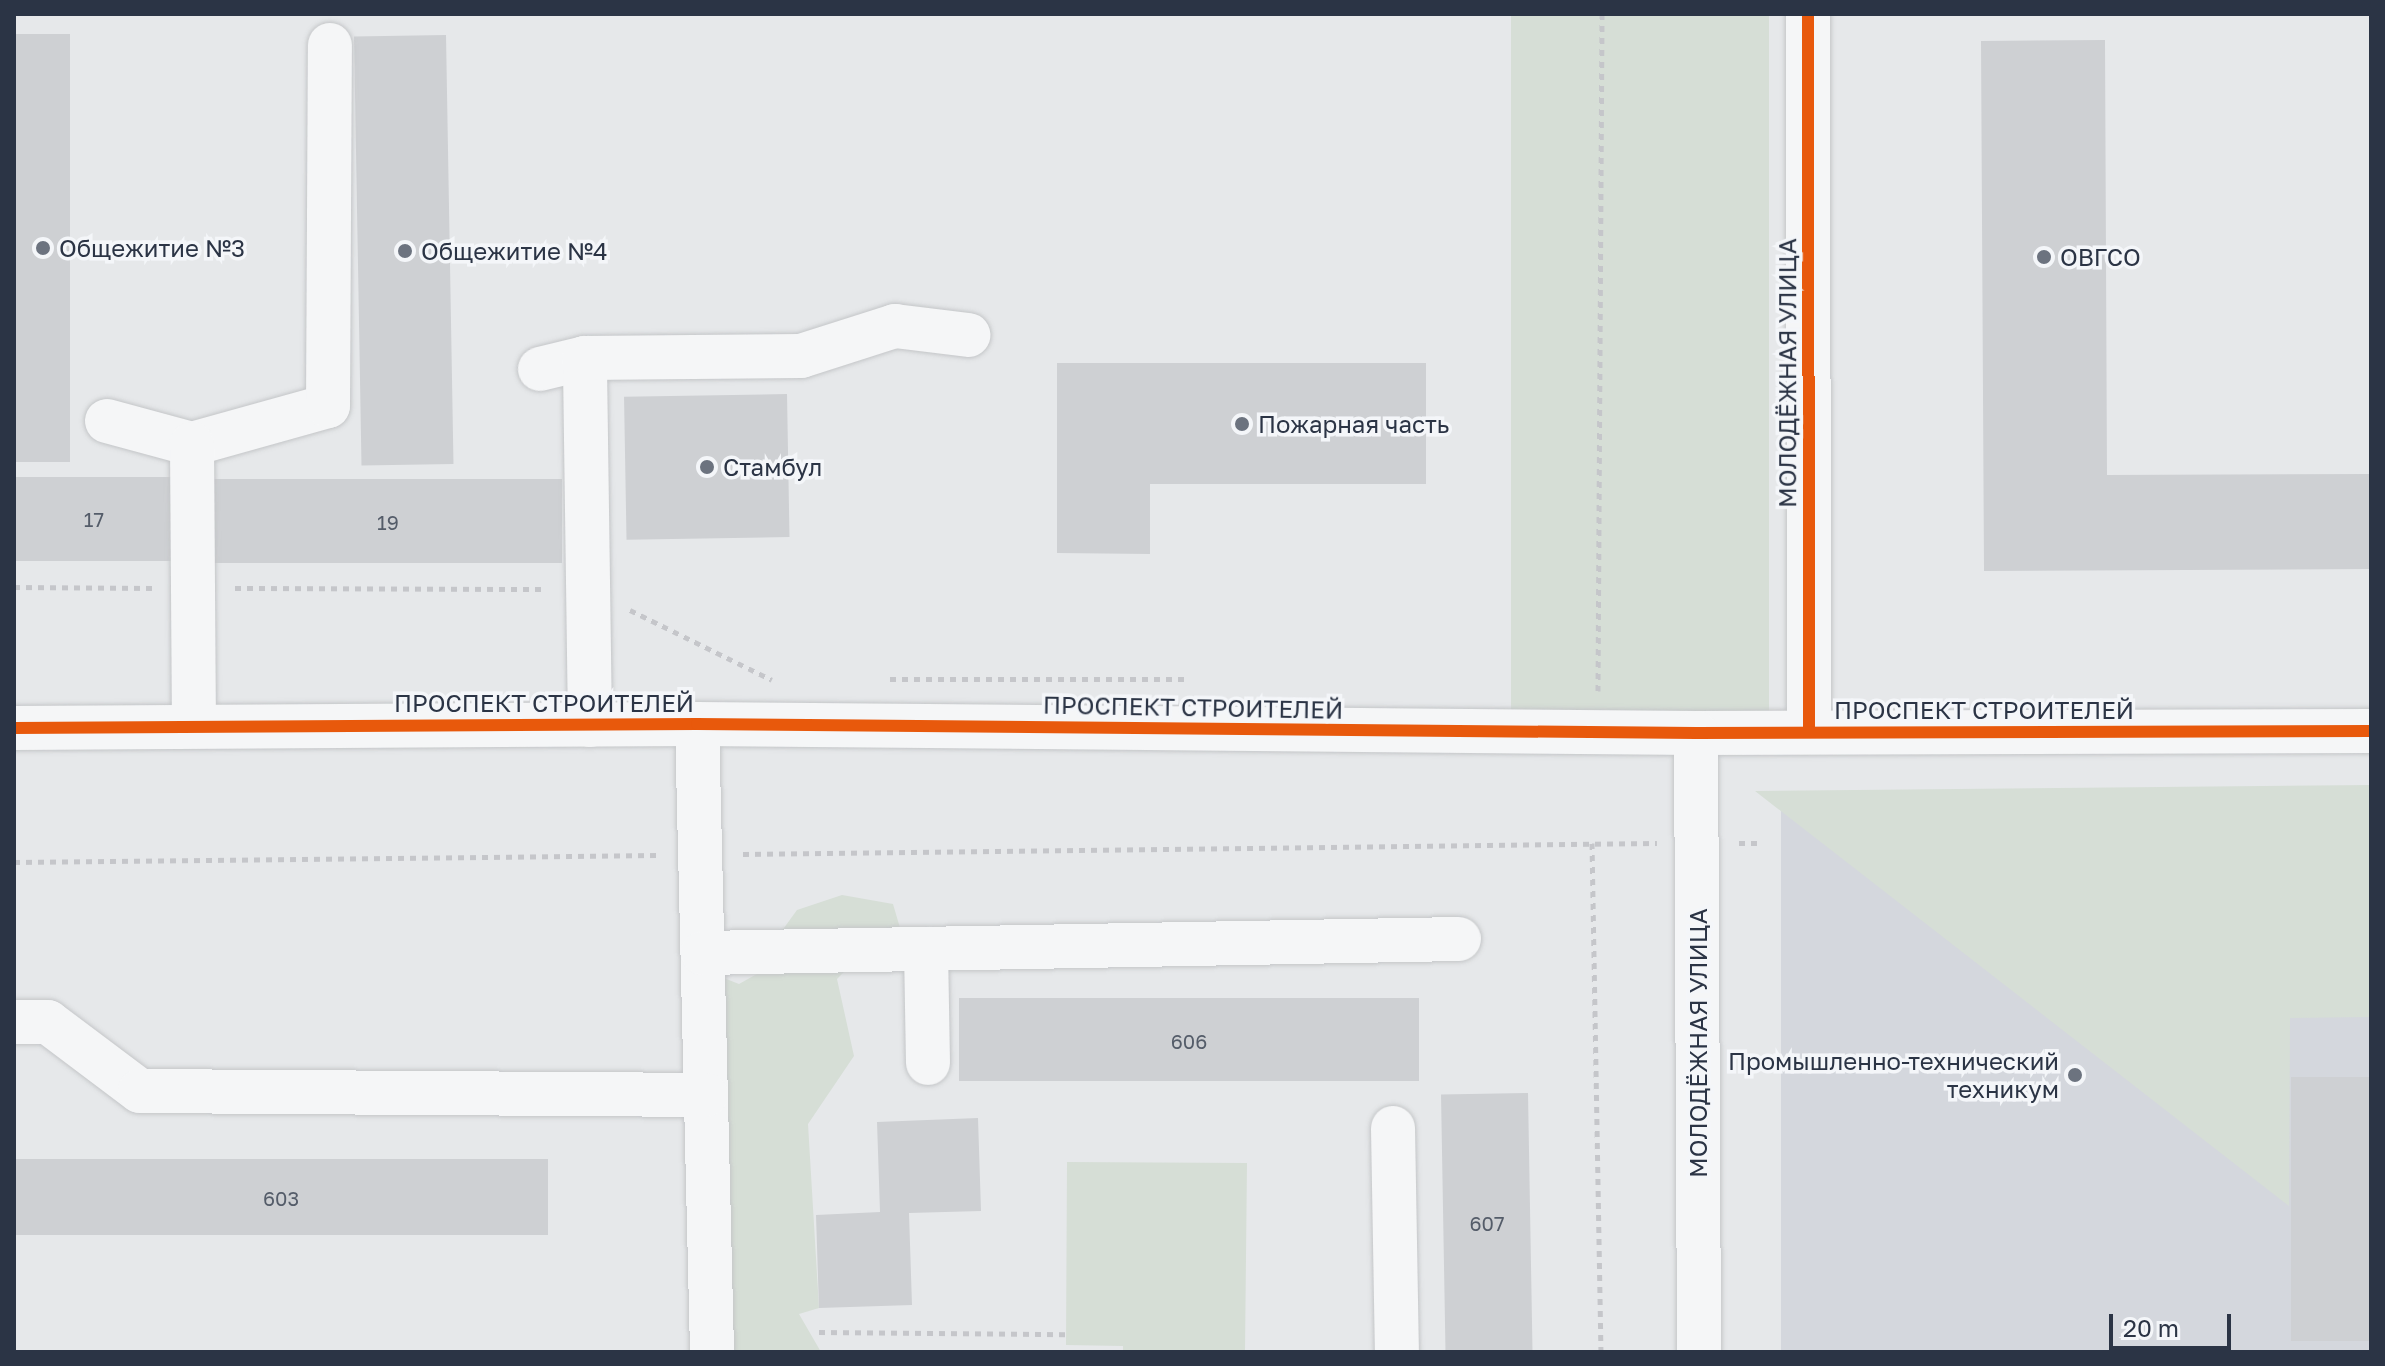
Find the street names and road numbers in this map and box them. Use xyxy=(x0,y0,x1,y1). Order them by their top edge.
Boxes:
street label: МОЛОДЁЖНАЯ УЛИЦА xyxy=(1773,238,1801,508)
street label: ПРОСПЕКТ СТРОИТЕЛЕЙ xyxy=(394,689,694,717)
street label: ПРОСПЕКТ СТРОИТЕЛЕЙ xyxy=(1043,690,1343,724)
street label: ПРОСПЕКТ СТРОИТЕЛЕЙ xyxy=(1834,696,2134,724)
street label: МОЛОДЁЖНАЯ УЛИЦА xyxy=(1684,908,1712,1178)

